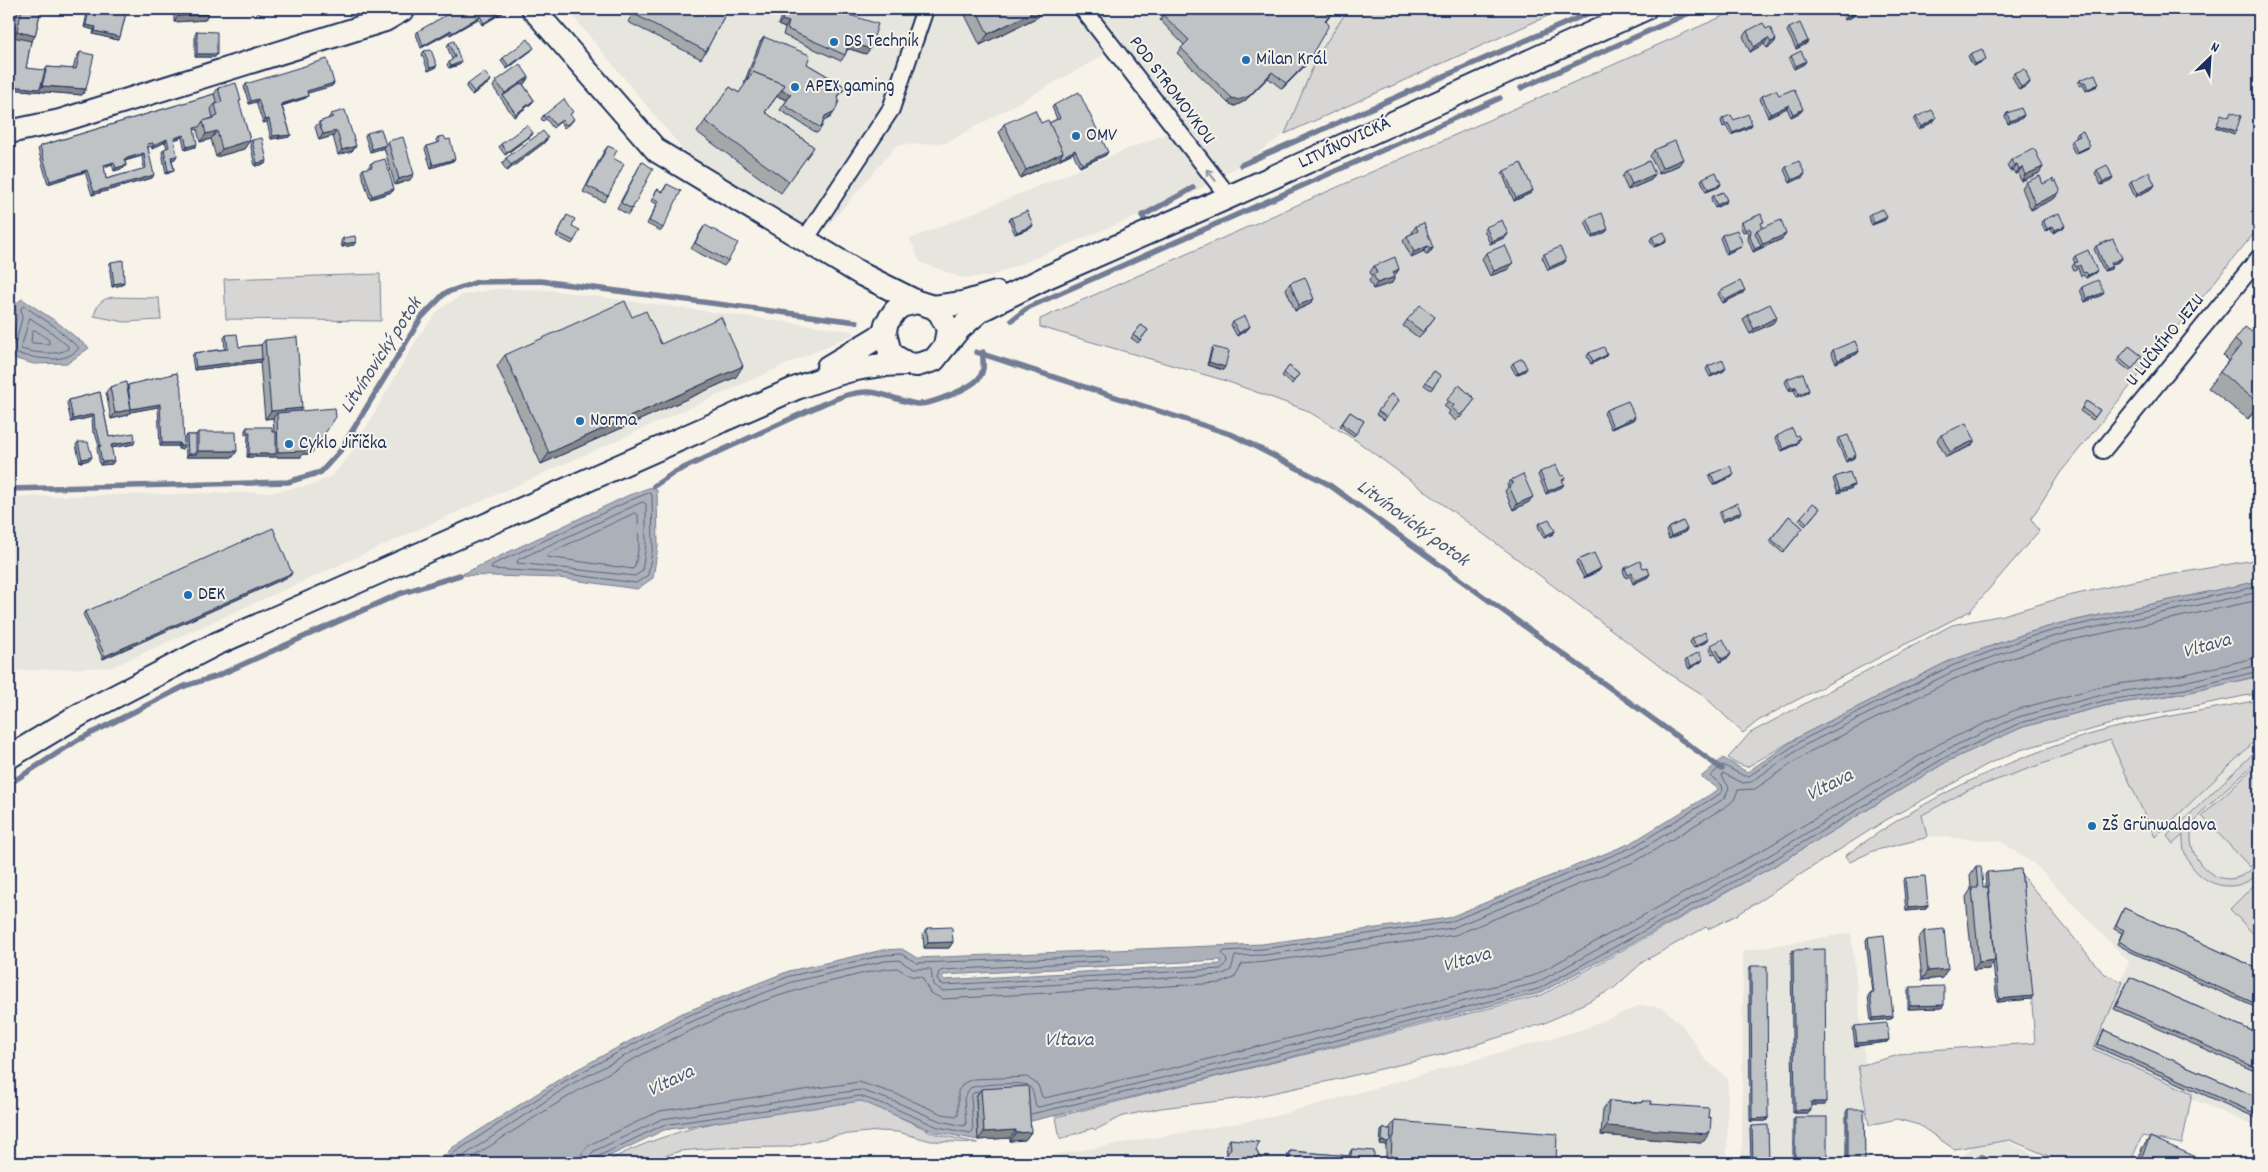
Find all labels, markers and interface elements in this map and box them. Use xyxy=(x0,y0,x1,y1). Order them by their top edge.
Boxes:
place label: DS Technik xyxy=(844,29,919,56)
street label: POD STROMOVKOU xyxy=(1121,31,1221,151)
north arrow xyxy=(2186,32,2236,82)
marker: DS Technik xyxy=(828,36,840,48)
text: N xyxy=(2207,38,2222,59)
place label: Milan Král xyxy=(1256,47,1327,74)
marker: Milan Král xyxy=(1240,54,1252,66)
place label: APEX gaming xyxy=(805,74,895,101)
marker: APEX gaming xyxy=(789,81,801,93)
street label: LITVÍNOVICKÁ xyxy=(1294,111,1396,177)
place label: OMV xyxy=(1086,123,1117,150)
marker: OMV xyxy=(1070,130,1082,142)
one-way arrow xyxy=(1206,169,1217,182)
street label: U LUČNÍHO JEZU xyxy=(2120,289,2212,393)
water label: Litvínovický potok xyxy=(334,291,431,419)
place label: Norma xyxy=(590,408,638,435)
marker: Norma xyxy=(574,415,586,427)
place label: Cyklo Jiřička xyxy=(299,431,387,458)
marker: Cyklo Jiřička xyxy=(283,438,295,450)
water label: Litvínovický potok xyxy=(1350,474,1475,575)
place label: DEK xyxy=(198,582,225,609)
marker: DEK xyxy=(182,589,194,601)
water label: Vltava xyxy=(2180,626,2236,667)
water label: Vltava xyxy=(1802,762,1860,810)
place label: ZŠ Grünwaldova xyxy=(2102,813,2217,840)
marker: ZŠ Grünwaldova xyxy=(2086,820,2098,832)
water label: Vltava xyxy=(1440,940,1496,981)
water label: Vltava xyxy=(1045,1027,1095,1055)
water label: Vltava xyxy=(643,1058,701,1105)

